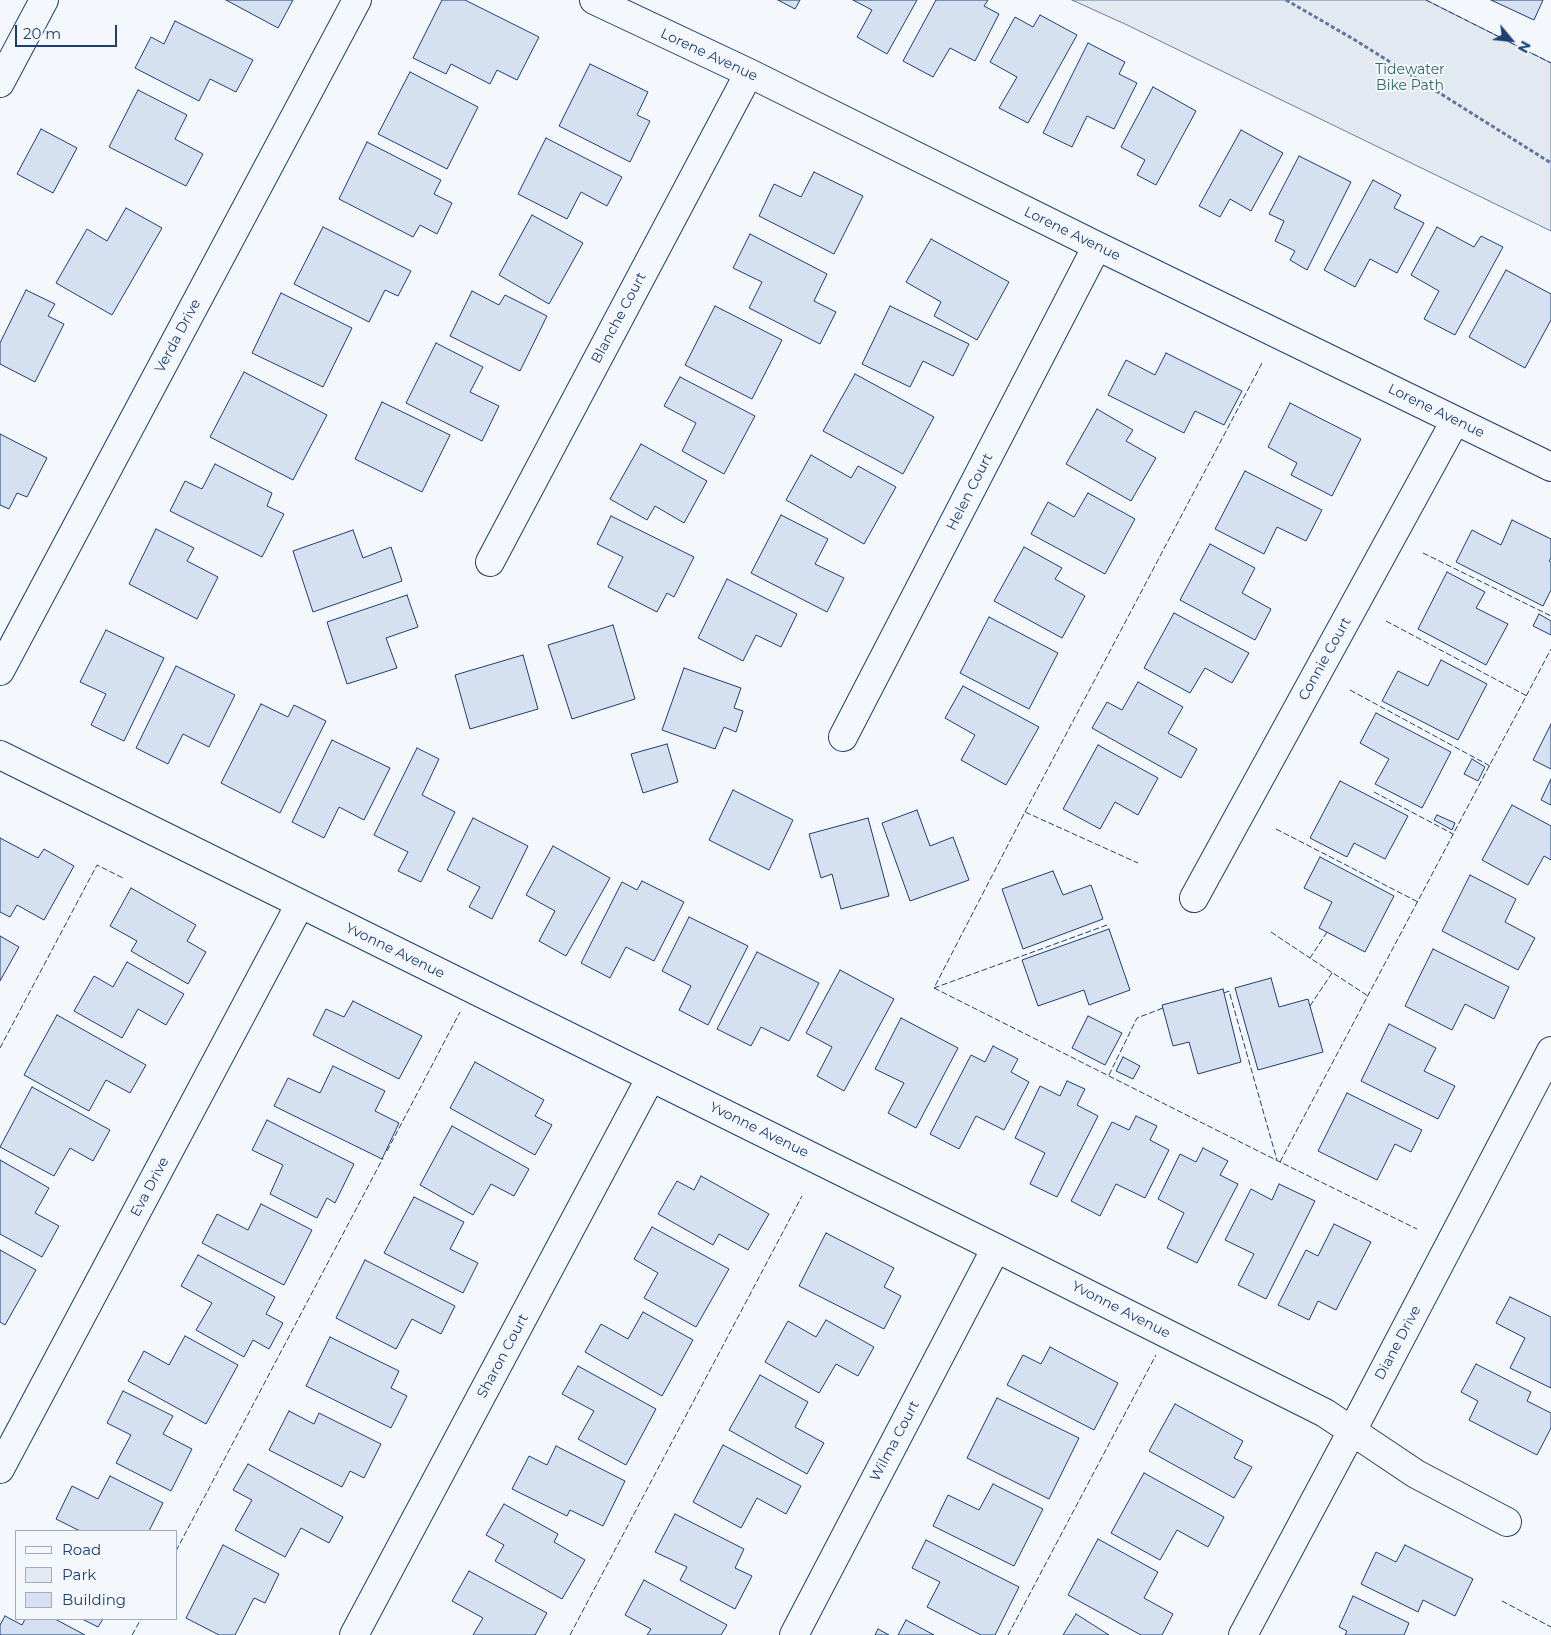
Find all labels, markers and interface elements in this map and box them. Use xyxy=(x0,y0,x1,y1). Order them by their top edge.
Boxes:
scale bar xyxy=(18,15,120,47)
north arrow xyxy=(1486,15,1536,65)
text: 20 m xyxy=(23,24,61,43)
street label: Lorene Avenue xyxy=(658,25,760,85)
text: N xyxy=(1514,38,1535,56)
park label: Tidewater Bike Path xyxy=(1375,62,1445,94)
street label: Lorene Avenue xyxy=(1021,203,1123,265)
street label: Blanche Court xyxy=(588,270,650,366)
street label: Verda Drive xyxy=(152,296,204,376)
street label: Lorene Avenue xyxy=(1385,380,1487,442)
street label: Helen Court xyxy=(943,451,997,533)
street label: Connie Court xyxy=(1295,614,1355,704)
street label: Yvonne Avenue xyxy=(343,920,447,982)
street label: Yvonne Avenue xyxy=(707,1099,811,1161)
street label: Eva Drive xyxy=(127,1154,173,1220)
street label: Yvonne Avenue xyxy=(1069,1278,1173,1342)
street label: Diane Drive xyxy=(1371,1303,1425,1383)
street label: Sharon Court xyxy=(474,1311,532,1401)
street label: Wilma Court xyxy=(867,1398,923,1484)
legend xyxy=(15,1530,178,1620)
text: Road xyxy=(62,1540,101,1559)
text: Park xyxy=(62,1565,96,1584)
text: Building xyxy=(62,1590,126,1609)

